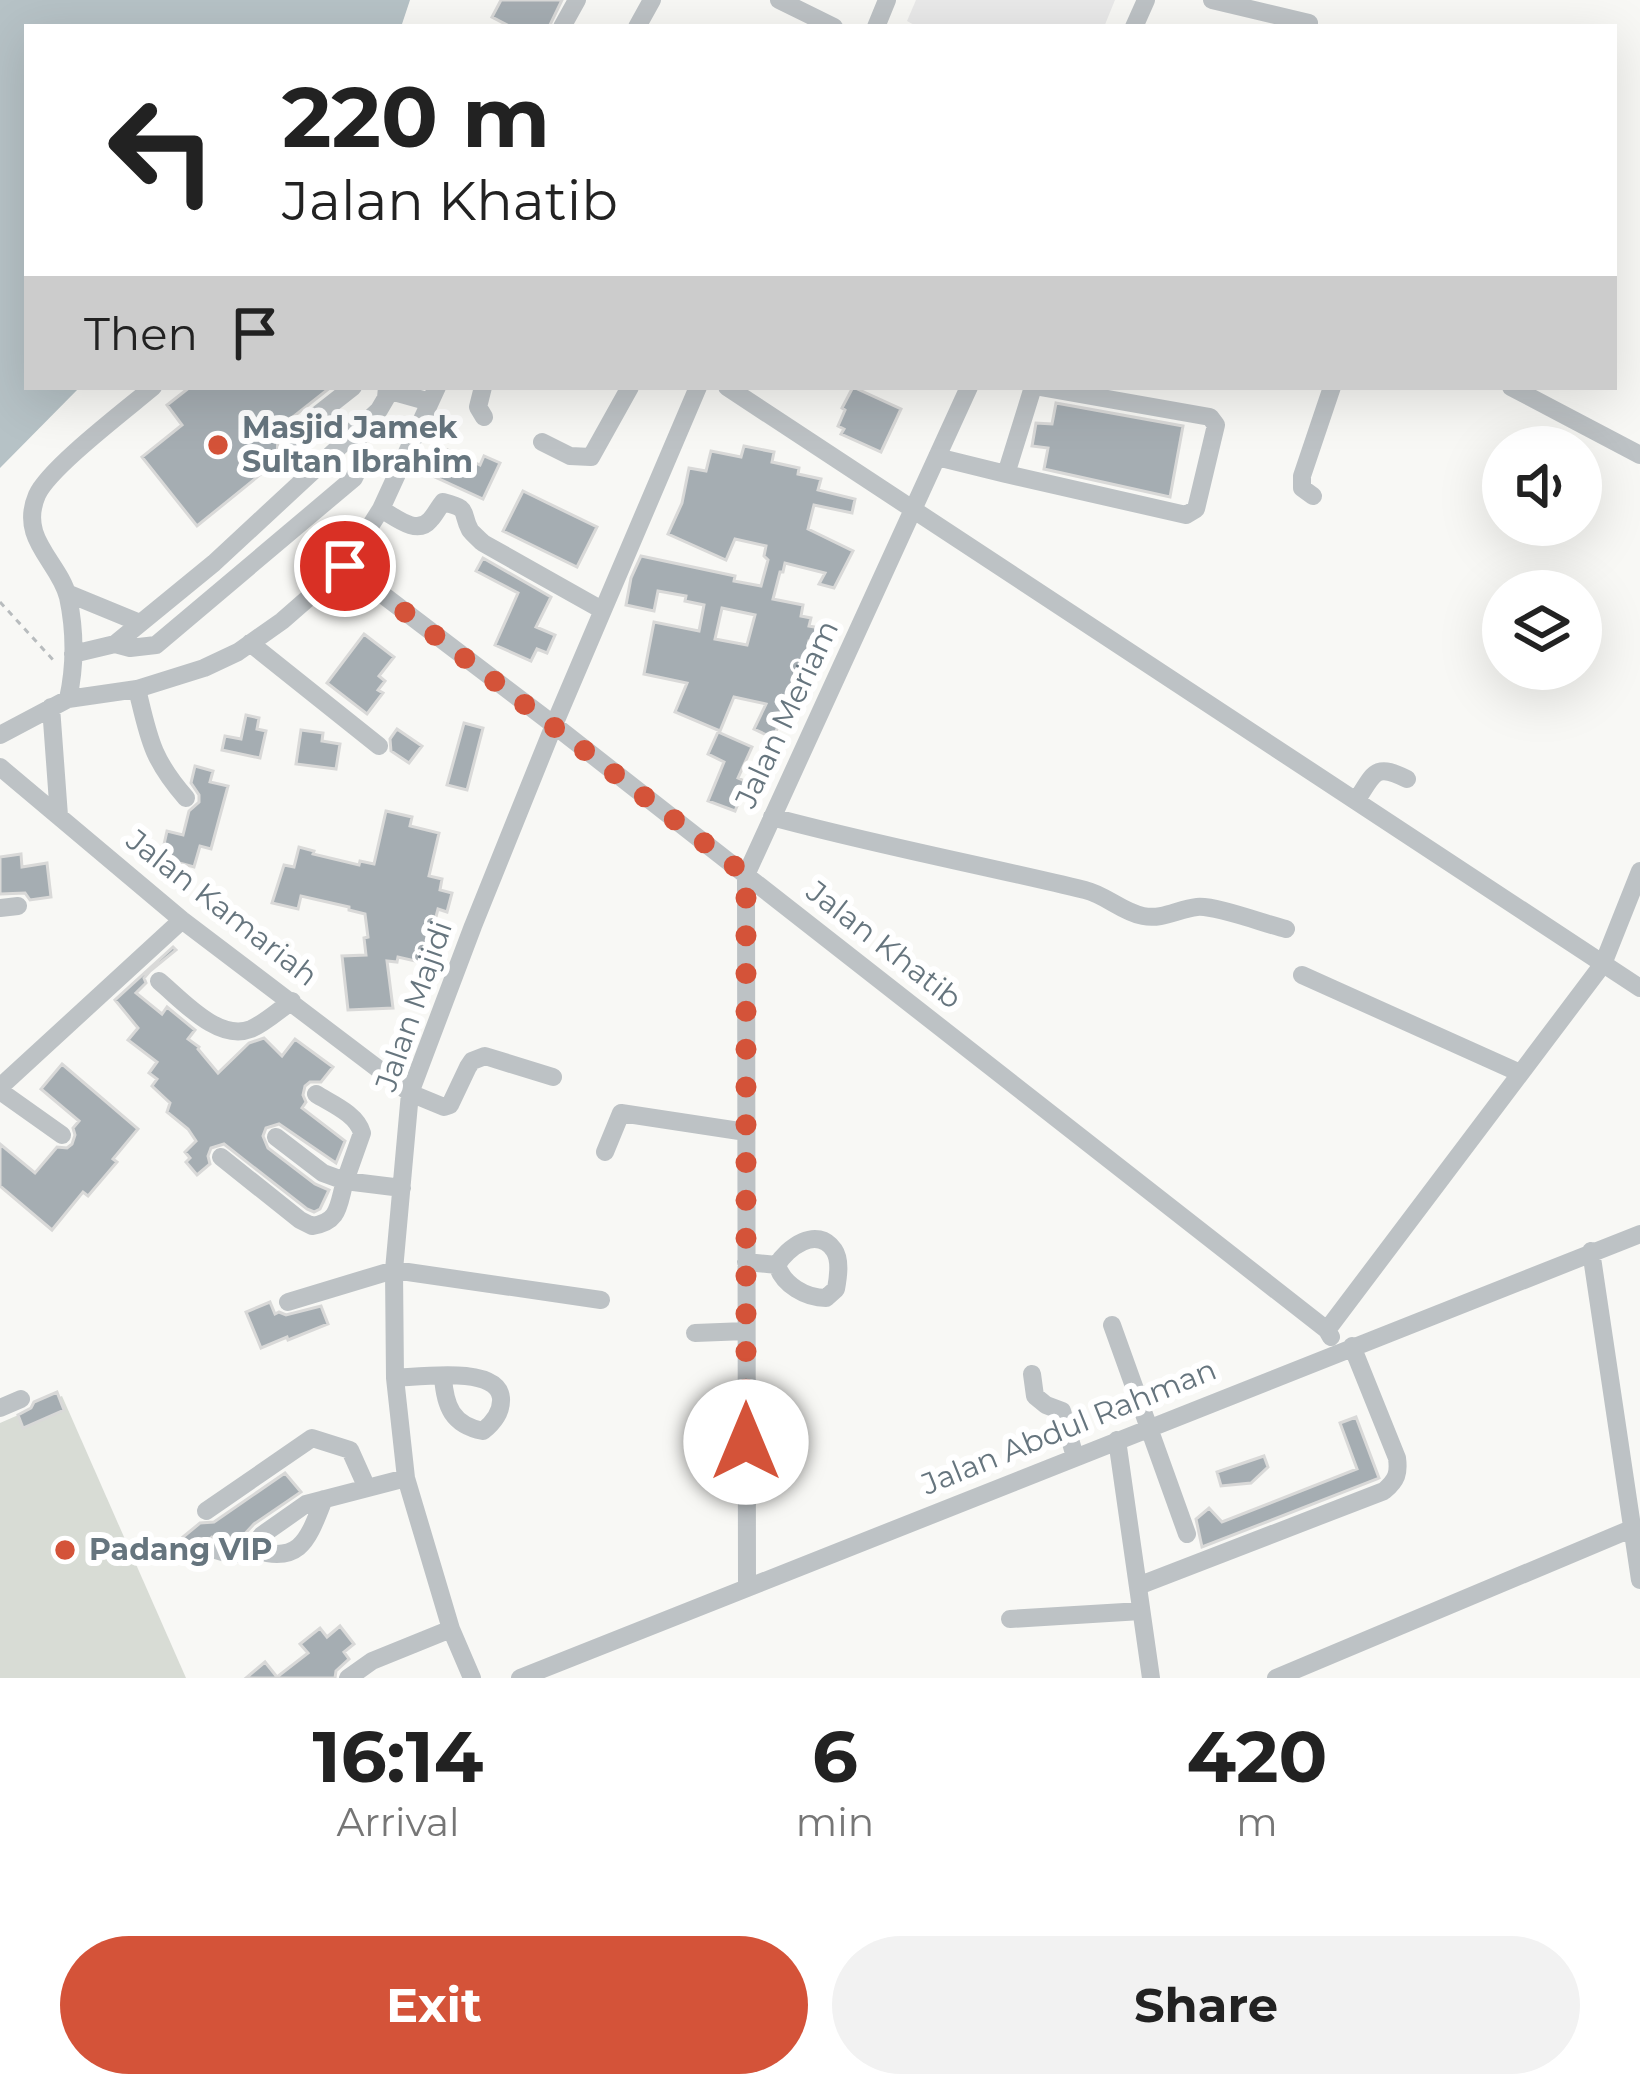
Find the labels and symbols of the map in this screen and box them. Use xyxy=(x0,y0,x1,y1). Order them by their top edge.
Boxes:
place label: Masjid Jamek Sultan Ibrahim xyxy=(242,409,473,480)
marker: Masjid Jamek Sultan Ibrahim xyxy=(205,432,231,458)
pin xyxy=(294,515,396,617)
street label: Jalan Meriam xyxy=(727,614,846,814)
street label: Jalan Kamariah xyxy=(118,821,325,994)
street label: Jalan Khatib xyxy=(799,872,969,1017)
street label: Jalan Majidi xyxy=(367,916,460,1097)
street label: Jalan Abdul Rahman xyxy=(915,1351,1221,1503)
position arrow xyxy=(683,1379,809,1505)
place label: Padang VIP xyxy=(89,1531,272,1568)
marker: Padang VIP xyxy=(52,1537,78,1563)

